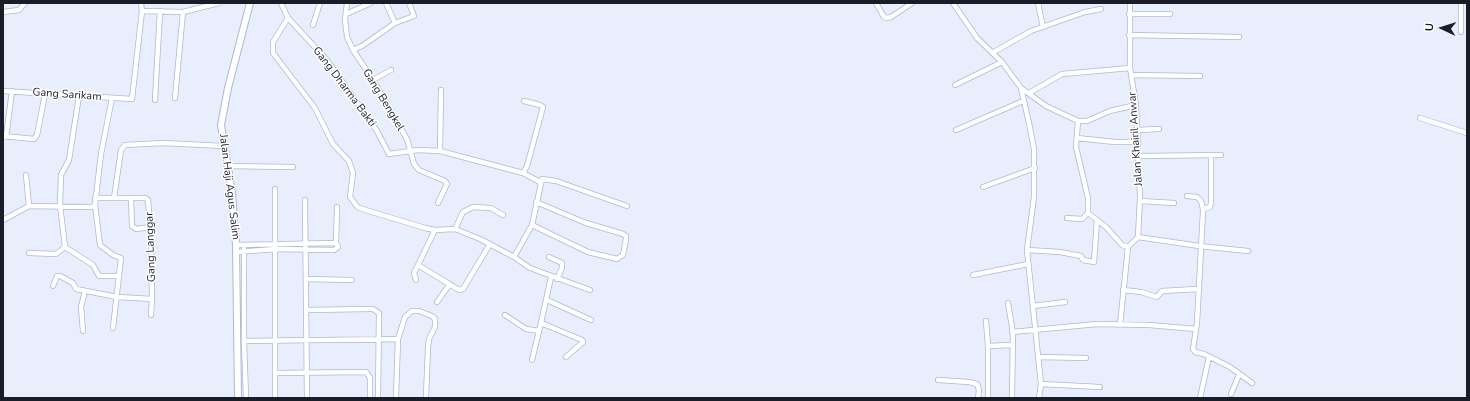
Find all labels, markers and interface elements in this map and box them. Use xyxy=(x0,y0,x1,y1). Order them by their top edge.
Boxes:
north arrow xyxy=(1422,8,1462,48)
text: U xyxy=(1422,23,1437,32)
street label: Gang Dharma Bakti xyxy=(310,44,378,130)
street label: Gang Bengkel xyxy=(359,67,407,133)
street label: Gang Sarikam xyxy=(32,86,102,104)
street label: Jalan Khairil Anwar xyxy=(1126,91,1146,187)
street label: Jalan Haji Agus Salim xyxy=(216,133,242,241)
street label: Gang Langgar xyxy=(143,212,159,282)

